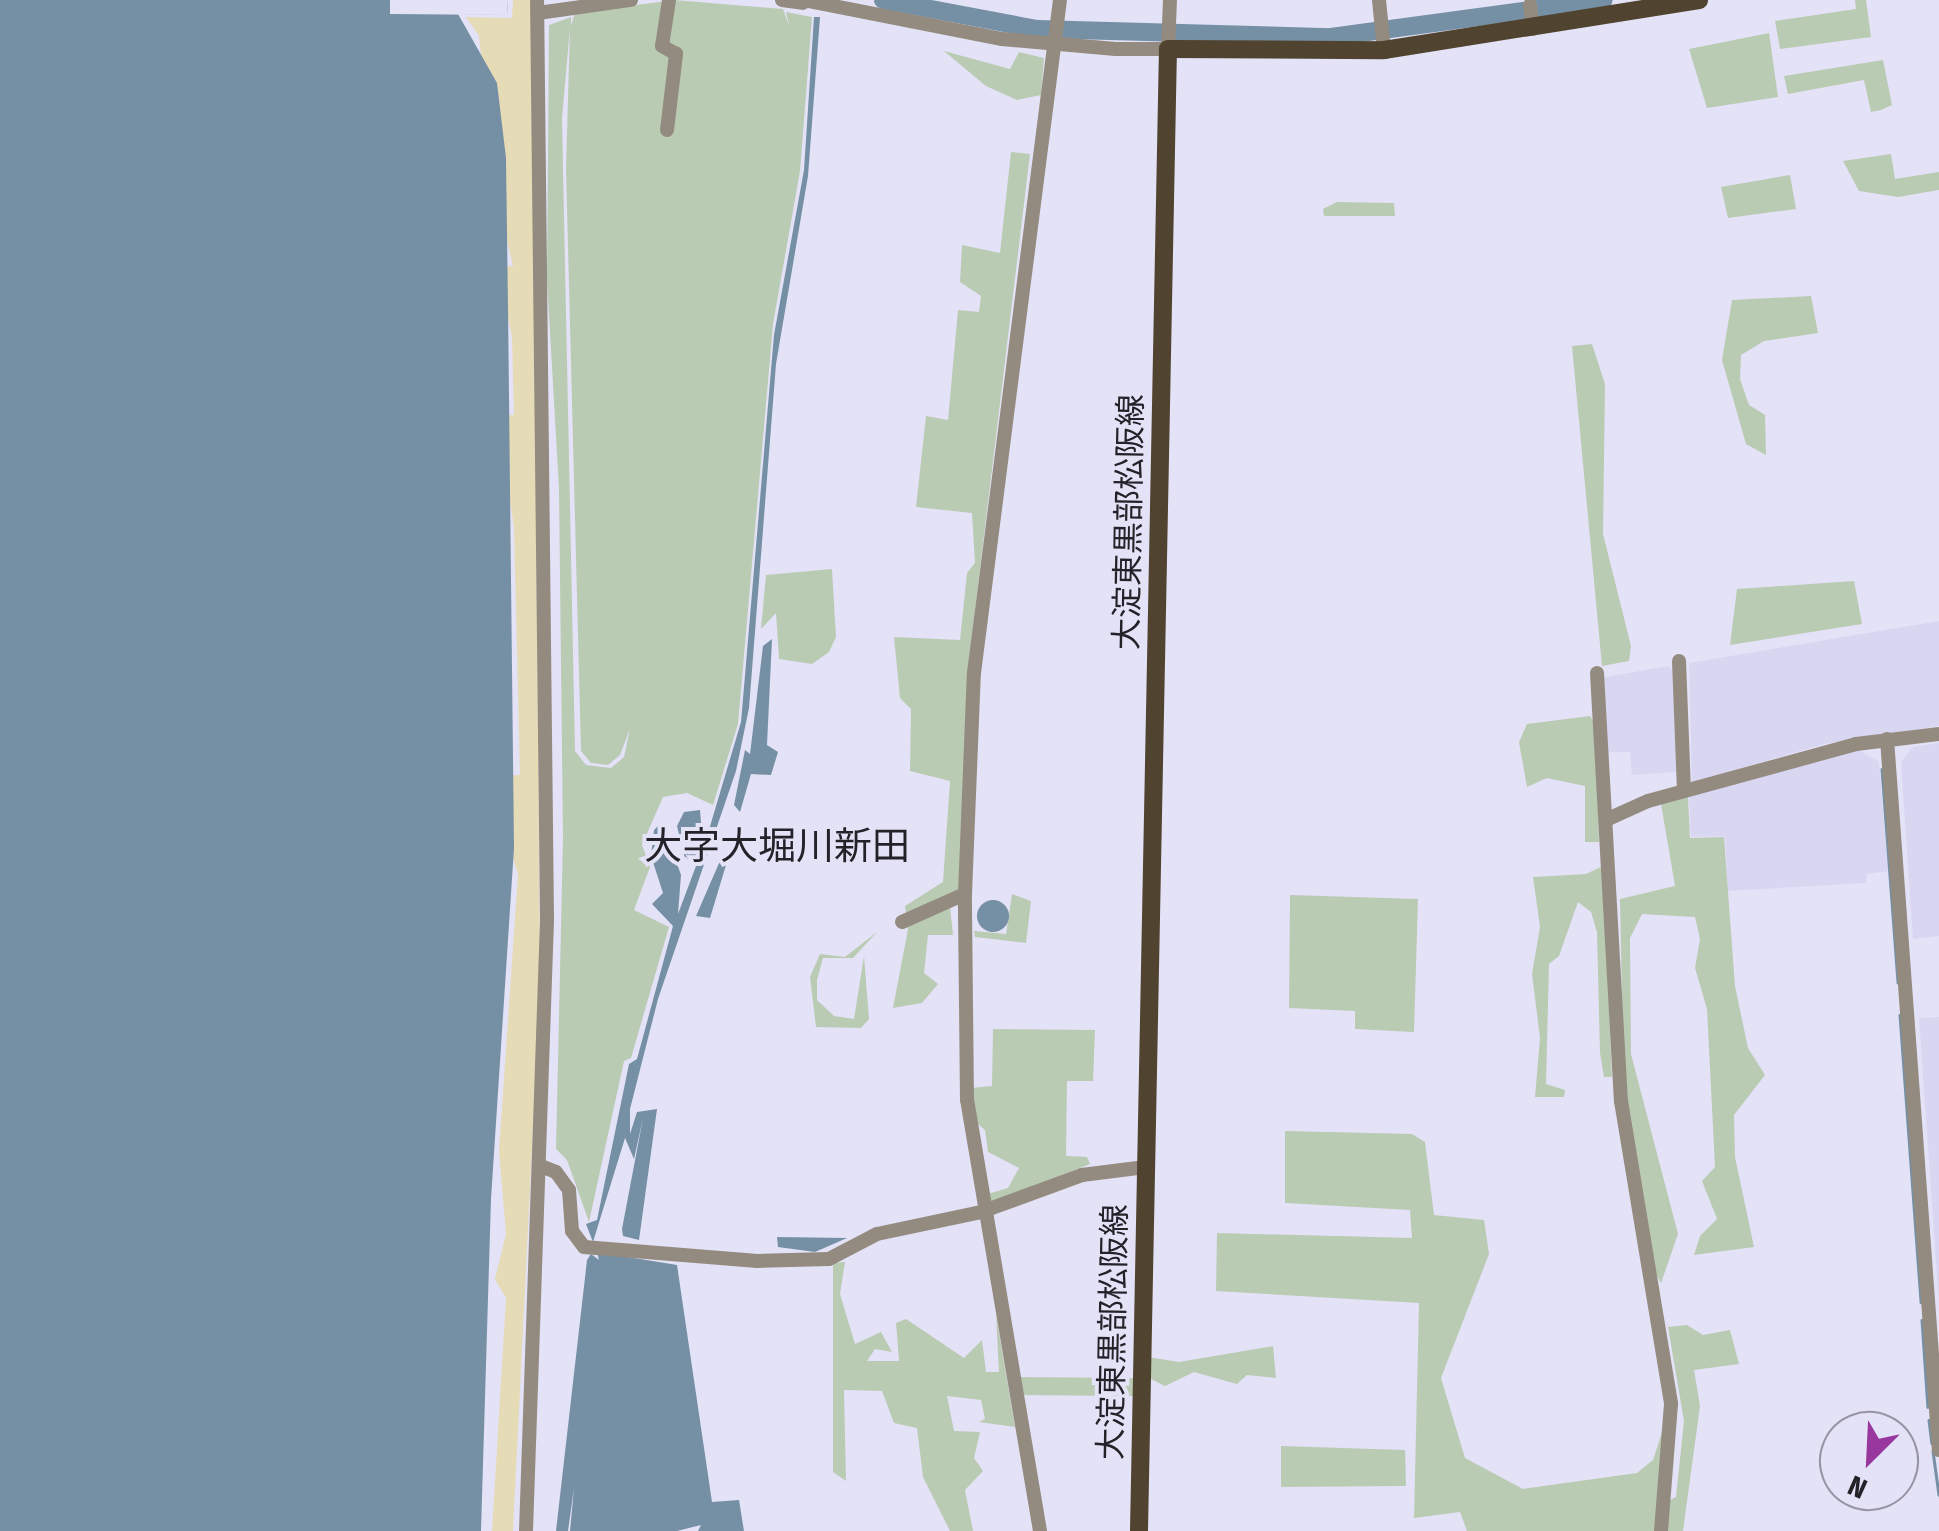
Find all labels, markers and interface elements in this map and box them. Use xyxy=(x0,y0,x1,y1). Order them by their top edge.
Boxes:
street label: 大淀東黒部松阪線 xyxy=(1108,394,1150,650)
district label: 大字大堀川新田 xyxy=(644,824,910,870)
street label: 大淀東黒部松阪線 xyxy=(1092,1204,1134,1460)
north arrow xyxy=(1819,1411,1919,1511)
text: N xyxy=(1843,1469,1872,1506)

